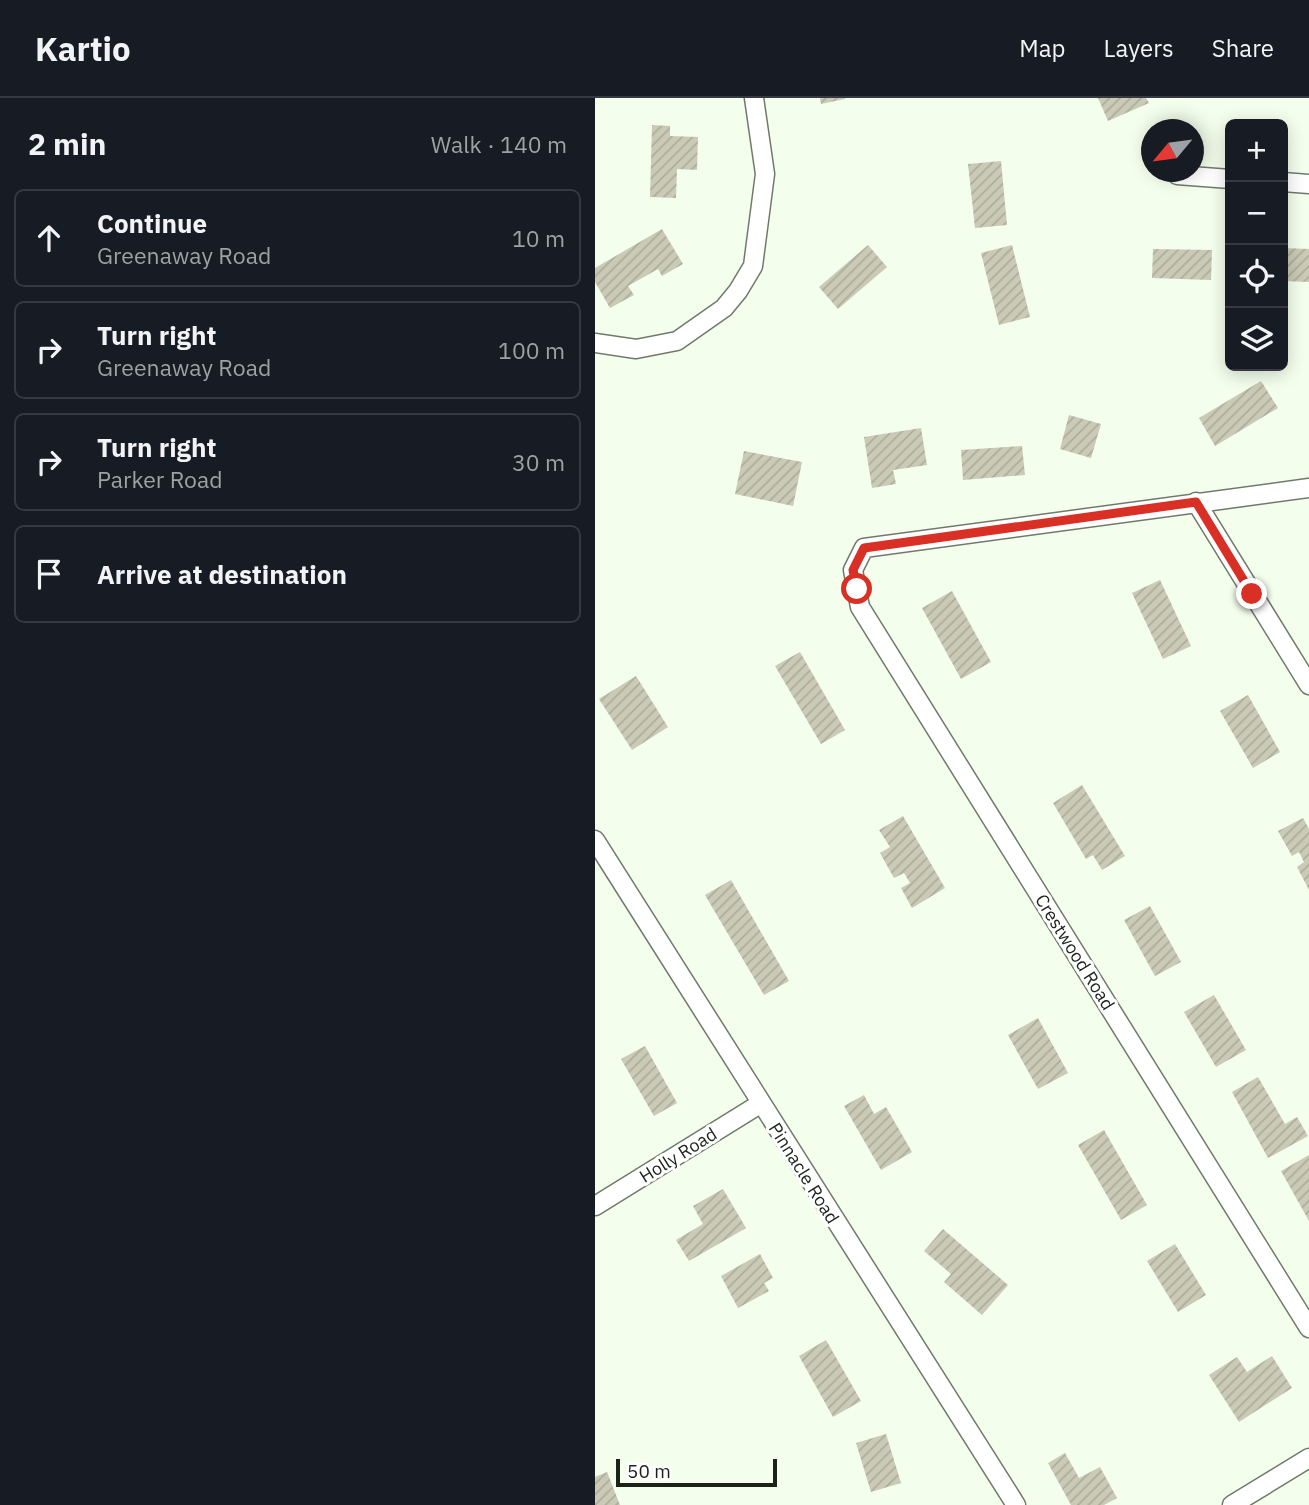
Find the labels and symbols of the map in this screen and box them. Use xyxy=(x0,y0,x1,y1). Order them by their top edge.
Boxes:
north arrow xyxy=(1141,119,1204,182)
route start xyxy=(841,573,872,604)
route end xyxy=(1236,578,1267,609)
street label: Crestwood Road xyxy=(1030,890,1120,1014)
street label: Pinnacle Road xyxy=(764,1118,844,1228)
street label: Holly Road xyxy=(635,1122,721,1188)
scale bar xyxy=(616,1456,777,1488)

